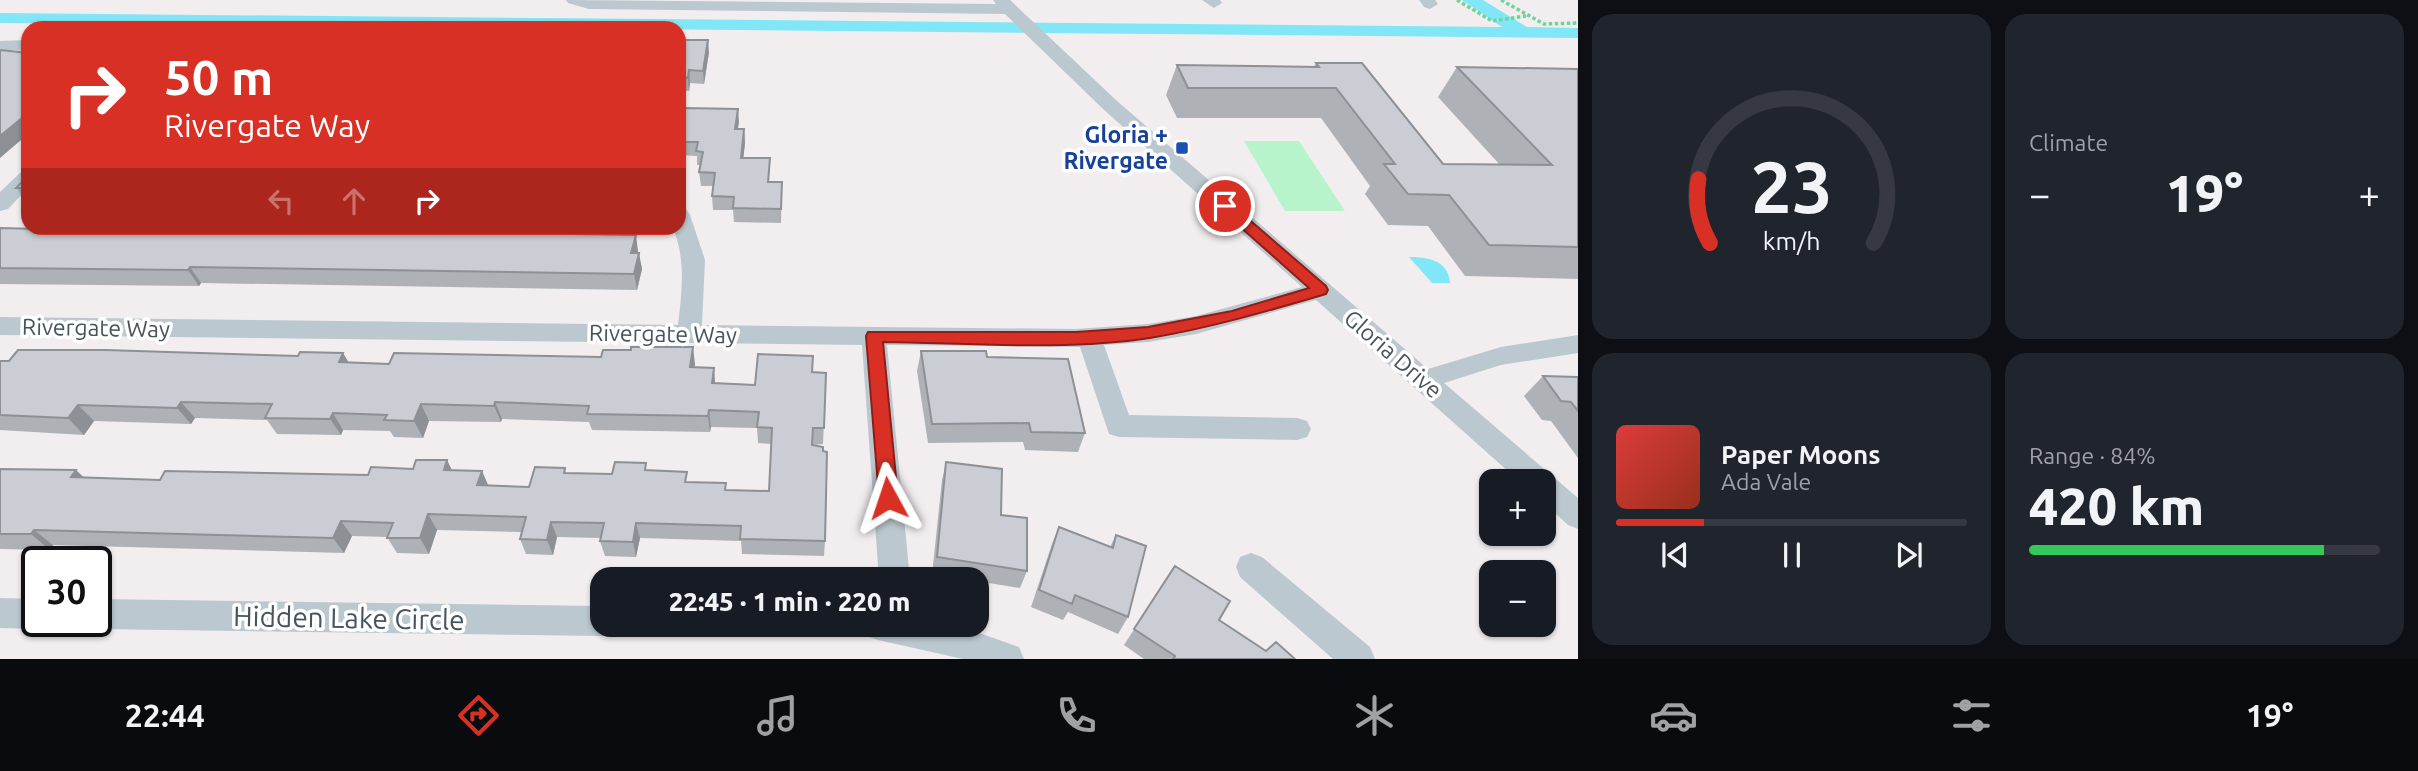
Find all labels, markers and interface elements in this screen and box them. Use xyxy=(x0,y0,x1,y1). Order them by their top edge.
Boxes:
icon: right xyxy=(49,49,140,140)
text: 50 m xyxy=(164,49,273,104)
text: Rivergate Way xyxy=(164,107,370,143)
place label: Gloria + Rivergate xyxy=(1063,122,1168,173)
text: Climate xyxy=(2029,130,2108,155)
marker: Gloria + Rivergate xyxy=(1174,140,1190,156)
text: 23 xyxy=(1750,145,1833,227)
text: 19° xyxy=(2166,164,2243,222)
text: − xyxy=(2029,173,2050,215)
text: + xyxy=(2359,173,2380,215)
pin xyxy=(1195,176,1255,236)
icon: left xyxy=(262,182,300,220)
icon: ahead xyxy=(335,182,373,220)
icon: right xyxy=(408,182,446,220)
icon: arrive xyxy=(1206,187,1244,225)
text: km/h xyxy=(1763,226,1820,254)
street label: Gloria Drive xyxy=(1340,305,1447,403)
street label: Rivergate Way xyxy=(22,314,170,341)
street label: Rivergate Way xyxy=(589,320,737,347)
text: Paper Moons xyxy=(1721,440,1880,469)
text: Range · 84% xyxy=(2029,443,2156,468)
position arrow xyxy=(851,461,925,535)
map controls xyxy=(1479,469,1556,637)
button: + xyxy=(1479,469,1556,546)
text: Ada Vale xyxy=(1721,469,1811,494)
text: 420 km xyxy=(2029,477,2204,535)
icon: previous xyxy=(1656,536,1694,574)
icon: pause xyxy=(1773,536,1811,574)
icon: next xyxy=(1890,536,1928,574)
speed limit sign: 30 xyxy=(21,546,112,637)
button: − xyxy=(1479,560,1556,637)
text: 22:45 · 1 min · 220 m xyxy=(669,587,910,616)
street label: Hidden Lake Circle xyxy=(233,600,465,635)
icon: directions xyxy=(454,691,503,740)
icon: music xyxy=(753,691,802,740)
icon: phone xyxy=(1052,691,1101,740)
icon: climate xyxy=(1350,691,1399,740)
icon: car xyxy=(1649,691,1698,740)
icon: filters xyxy=(1947,691,1996,740)
text: 22:44 xyxy=(125,697,205,733)
text: 19° xyxy=(2246,697,2293,733)

